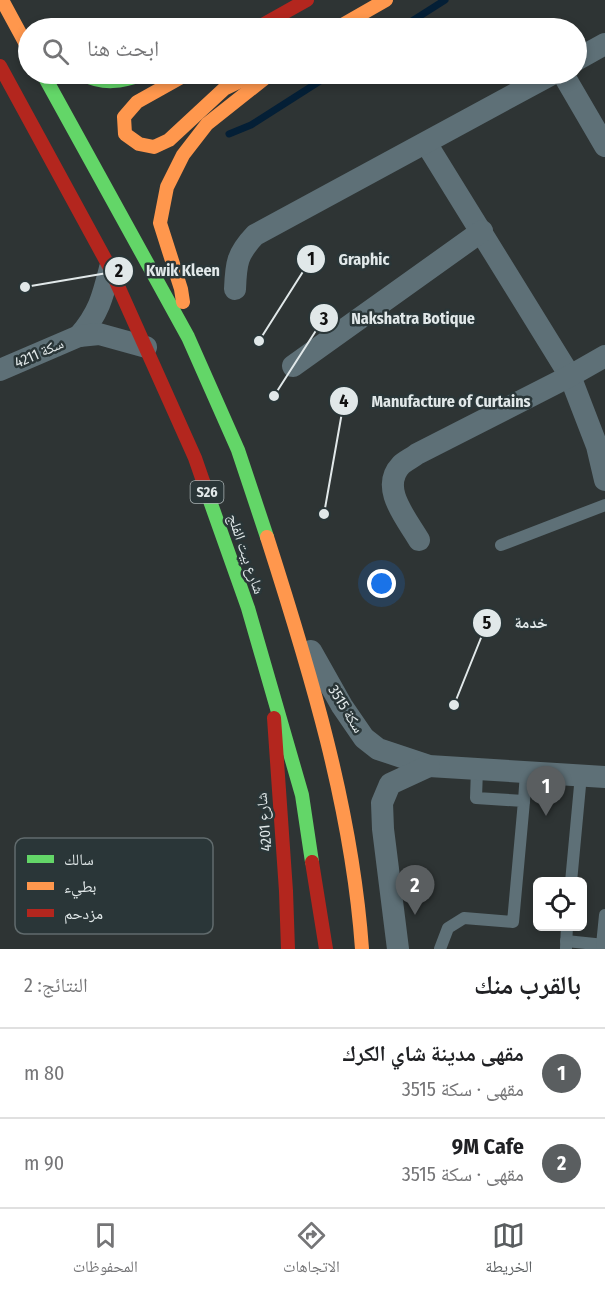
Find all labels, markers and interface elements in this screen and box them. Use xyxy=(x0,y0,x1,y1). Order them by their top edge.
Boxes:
search box xyxy=(18,18,587,84)
icon: search xyxy=(39,35,72,68)
text: ابحث هنا xyxy=(87,35,159,62)
callout: Graphic xyxy=(296,242,401,276)
text: 1 xyxy=(307,248,315,270)
text: Graphic xyxy=(339,250,390,269)
callout: Kwik Kleen xyxy=(104,254,232,288)
text: 2 xyxy=(114,260,123,282)
text: Kwik Kleen xyxy=(146,261,220,280)
callout: Nakshatra Botique xyxy=(309,301,486,335)
text: 3 xyxy=(319,308,329,330)
text: Nakshatra Botique xyxy=(351,309,475,328)
street label: سكة 4211 xyxy=(12,334,66,372)
callout: Manufacture of Curtains xyxy=(329,384,542,418)
text: 4 xyxy=(339,390,349,412)
text: Manufacture of Curtains xyxy=(371,392,531,411)
road number: S26 xyxy=(190,481,224,503)
street label: شارع بيت الفلج xyxy=(223,512,268,597)
your location xyxy=(367,569,396,598)
callout: خدمة xyxy=(472,606,560,640)
text: 5 xyxy=(483,612,492,634)
text: خدمة xyxy=(514,613,548,632)
street label: سكة 3515 xyxy=(324,682,368,736)
pin: 1 xyxy=(526,766,566,816)
street label: شارع 4201 xyxy=(252,792,277,852)
legend xyxy=(15,838,213,934)
text: سالك xyxy=(64,850,94,869)
pin: 2 xyxy=(396,866,434,915)
text: بطيء xyxy=(64,877,96,899)
map controls xyxy=(533,877,587,931)
button: locate xyxy=(533,877,587,931)
text: مزدحم xyxy=(64,904,103,924)
text: بالقرب منك xyxy=(474,970,581,1001)
text: النتائج: 2 xyxy=(24,973,88,997)
text: مقهى مدينة شاي الكرك xyxy=(342,1040,524,1067)
text: 80 m xyxy=(24,1061,65,1085)
text: 1 xyxy=(557,1061,566,1085)
text: مقهى · سكة 3515 xyxy=(402,1077,524,1101)
text: 9M Cafe xyxy=(452,1133,524,1160)
text: 90 m xyxy=(24,1151,64,1175)
text: 2 xyxy=(557,1151,566,1175)
text: مقهى · سكة 3515 xyxy=(402,1162,524,1186)
tab: المحفوظات xyxy=(73,1219,138,1282)
tab: الاتجاهات xyxy=(283,1219,340,1282)
tab: الخريطة xyxy=(485,1219,532,1282)

